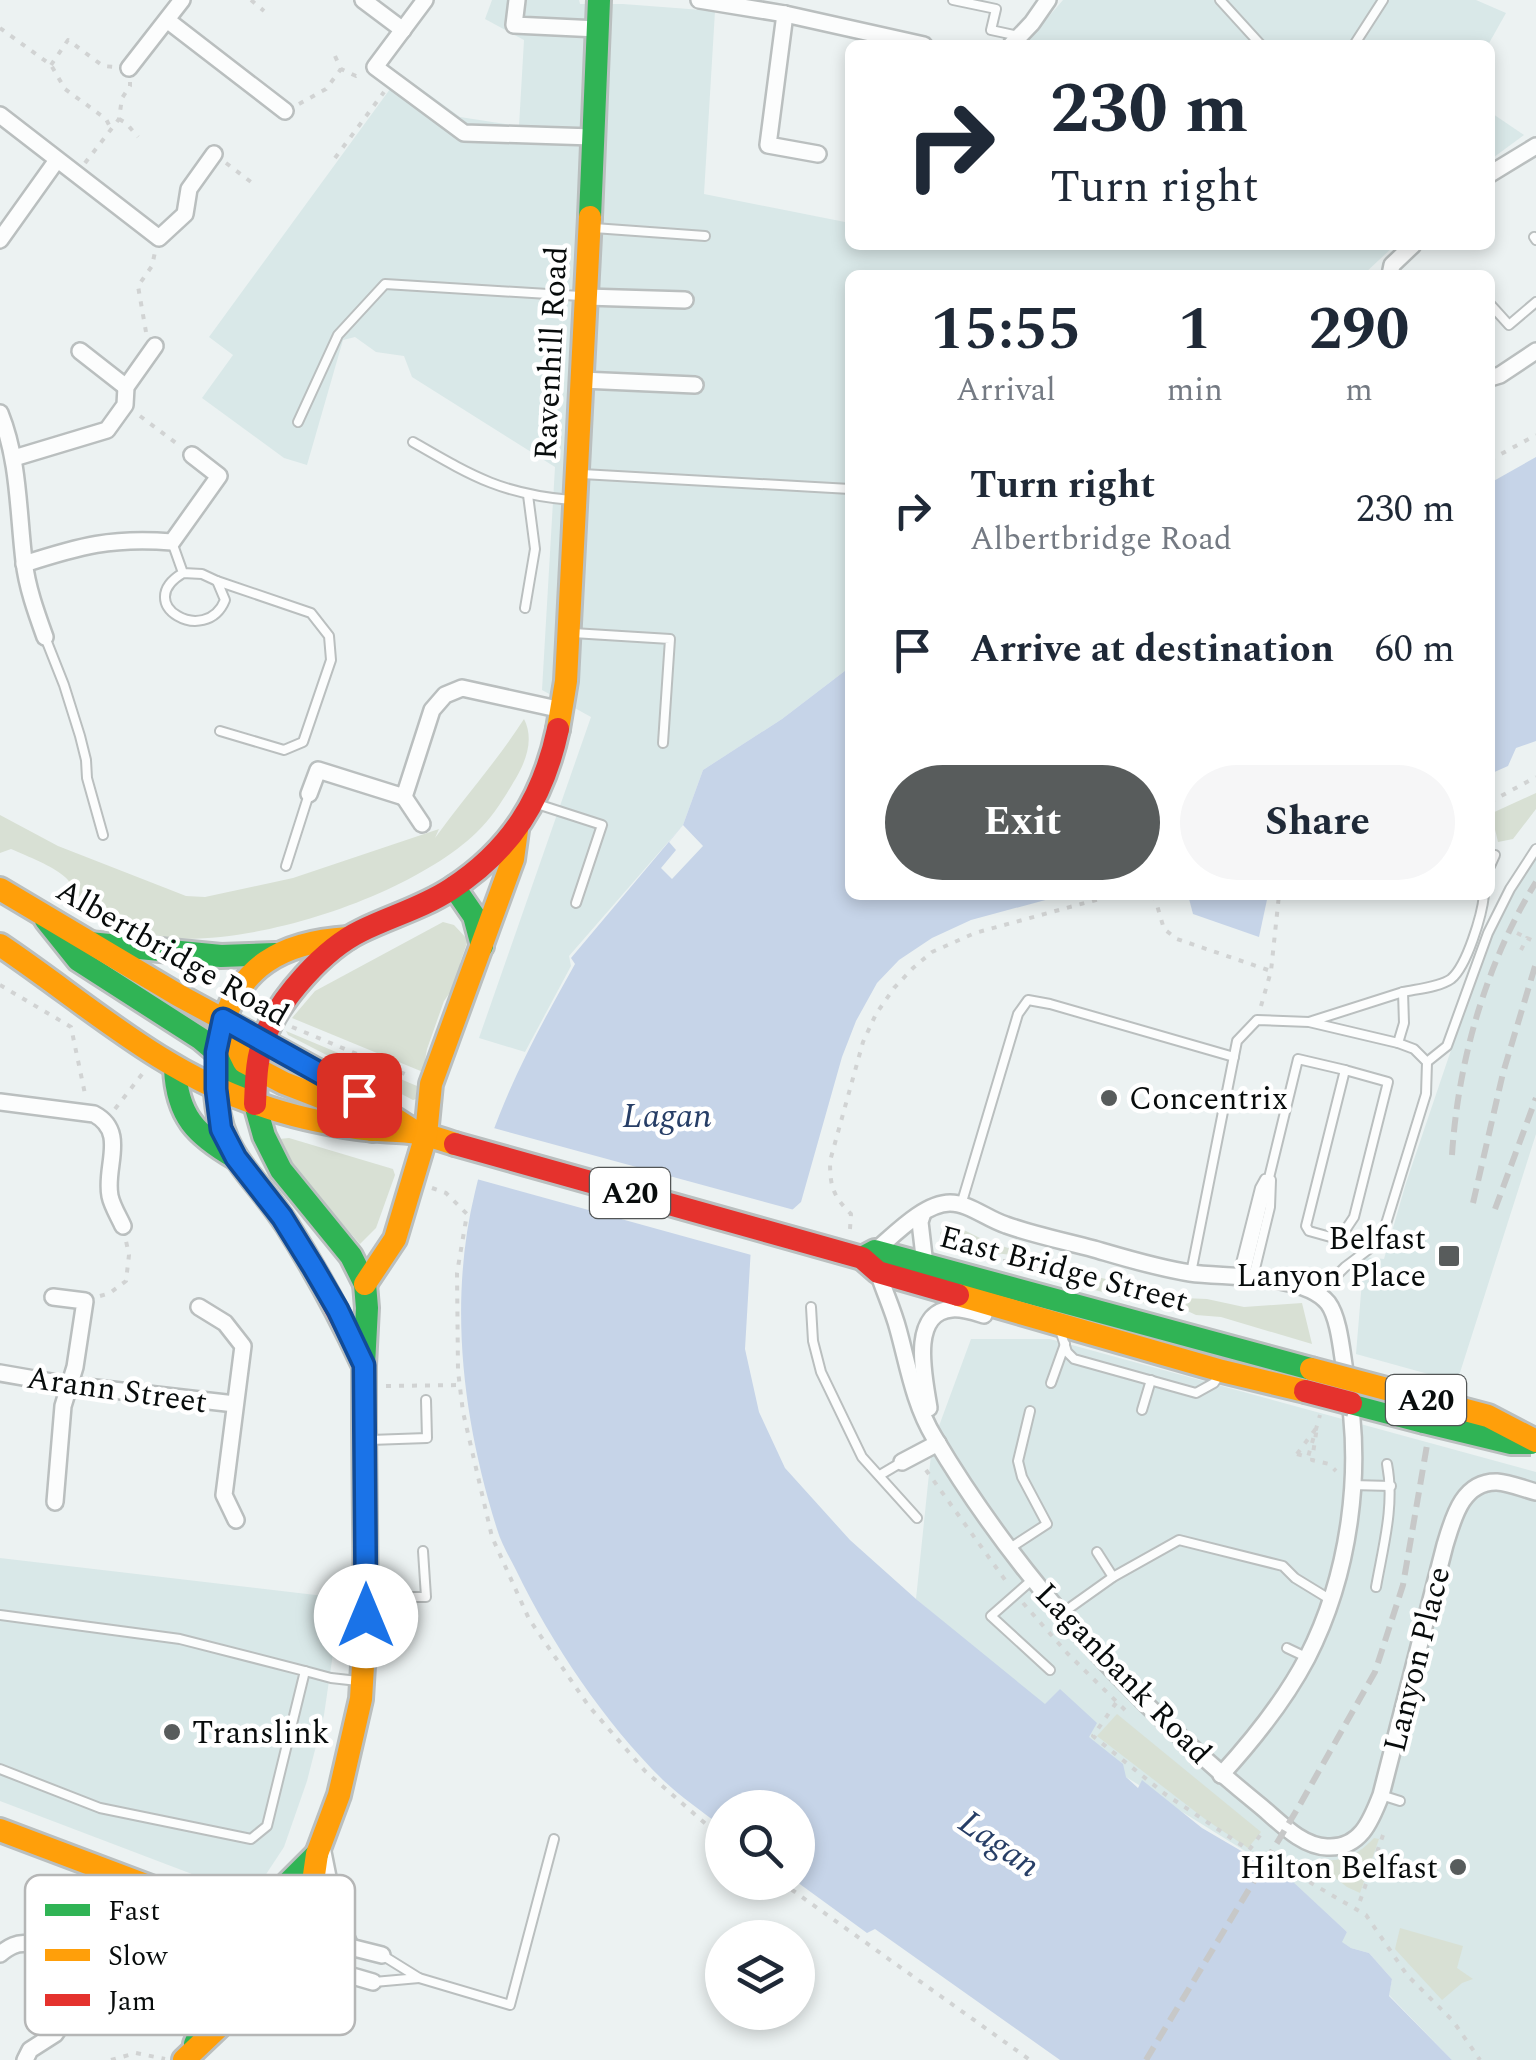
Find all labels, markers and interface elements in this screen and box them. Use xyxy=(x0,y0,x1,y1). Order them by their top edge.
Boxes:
text: 230 m xyxy=(1050,57,1248,163)
icon: right xyxy=(885,80,1015,210)
text: Turn right xyxy=(1050,153,1259,222)
street label: Ravenhill Road xyxy=(521,245,582,461)
text: 15:55 xyxy=(931,284,1081,376)
text: 1 xyxy=(1178,284,1212,376)
text: 290 xyxy=(1308,284,1409,376)
text: Arrival xyxy=(956,366,1056,415)
text: min xyxy=(1167,366,1223,415)
text: m xyxy=(1345,366,1373,415)
text: Turn right xyxy=(970,457,1155,515)
text: 230 m xyxy=(1356,481,1455,539)
icon: right xyxy=(885,483,940,538)
text: Albertbridge Road xyxy=(970,515,1232,564)
text: Arrive at destination xyxy=(970,621,1334,679)
text: 60 m xyxy=(1375,621,1455,679)
icon: arrive xyxy=(885,623,940,678)
button: Exit xyxy=(885,765,1160,880)
button: Share xyxy=(1180,765,1455,880)
street label: Albertbridge Road xyxy=(47,867,298,1040)
pin xyxy=(317,1053,402,1138)
icon: arrive xyxy=(332,1068,387,1123)
place label: Concentrix xyxy=(1129,1075,1288,1124)
marker: Concentrix xyxy=(1098,1087,1120,1109)
water label: Lagan xyxy=(622,1090,712,1143)
road number: A20 xyxy=(590,1168,670,1218)
street label: East Bridge Street xyxy=(934,1213,1193,1326)
place label: Belfast Lanyon Place xyxy=(1236,1215,1426,1301)
marker: Belfast Lanyon Place xyxy=(1436,1243,1462,1269)
street label: Arann Street xyxy=(23,1354,210,1427)
road number: A20 xyxy=(1386,1375,1466,1425)
street label: Lanyon Place xyxy=(1371,1561,1464,1757)
position arrow xyxy=(314,1564,418,1668)
street label: Laganbank Road xyxy=(1023,1572,1223,1776)
place label: Translink xyxy=(192,1709,330,1758)
marker: Translink xyxy=(161,1721,183,1743)
map controls xyxy=(705,1790,815,2030)
button: search xyxy=(705,1790,815,1900)
water label: Lagan xyxy=(947,1797,1051,1892)
place label: Hilton Belfast xyxy=(1240,1844,1438,1893)
marker: Hilton Belfast xyxy=(1447,1856,1469,1878)
legend xyxy=(25,1875,355,2035)
text: Fast xyxy=(108,1890,160,1933)
button: layers xyxy=(705,1920,815,2030)
text: Slow xyxy=(108,1935,168,1978)
text: Jam xyxy=(108,1980,156,2023)

